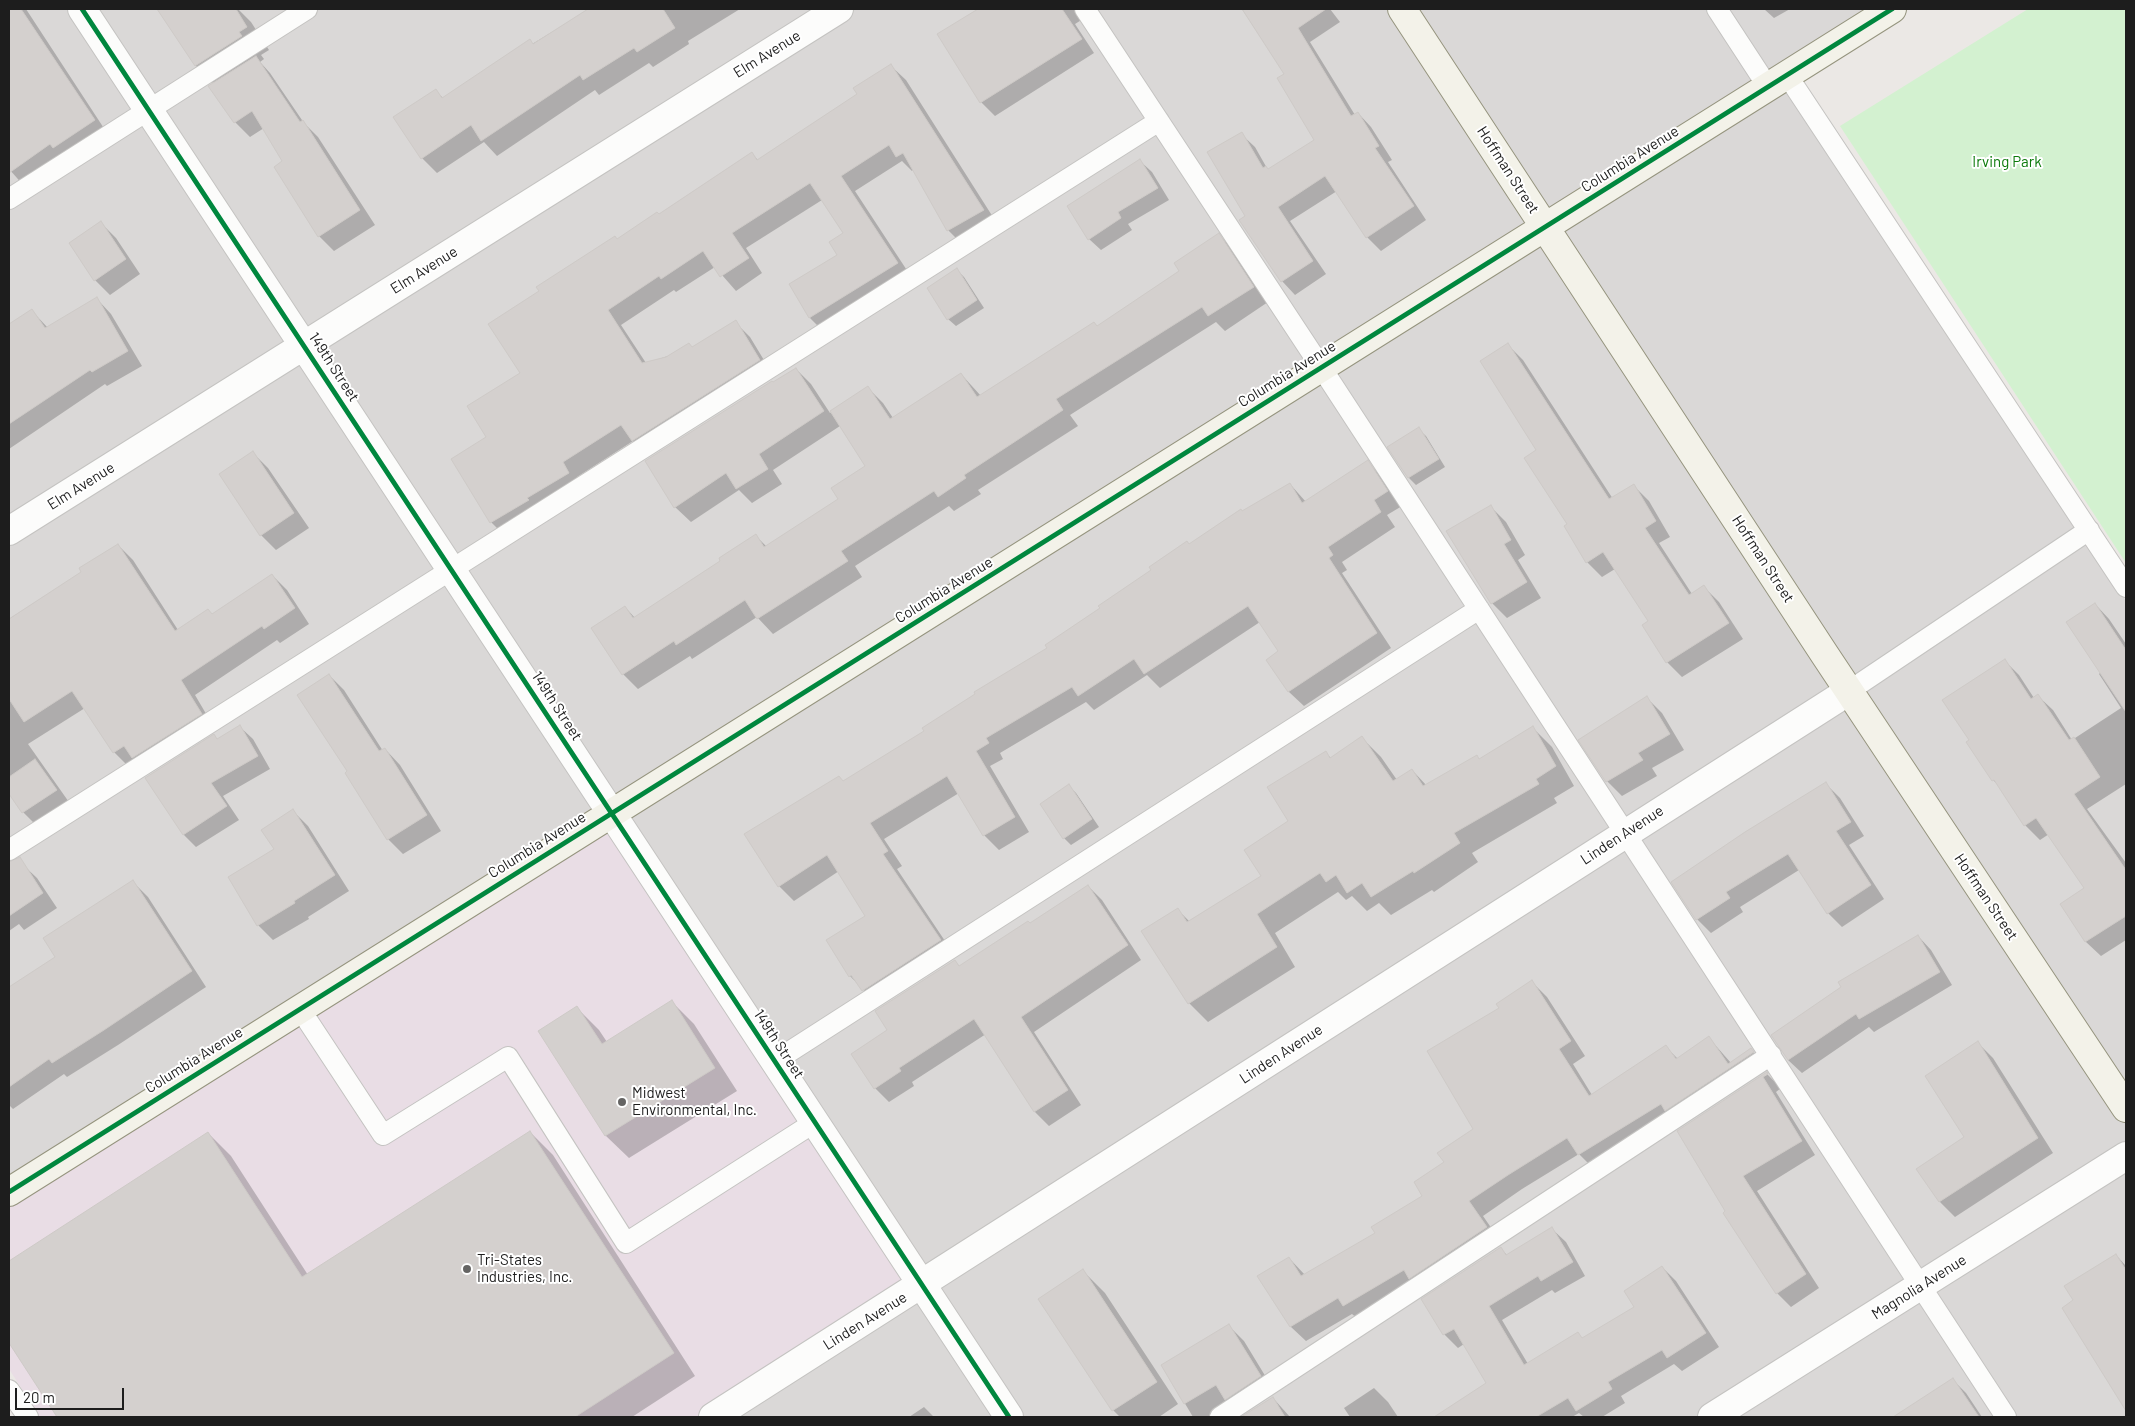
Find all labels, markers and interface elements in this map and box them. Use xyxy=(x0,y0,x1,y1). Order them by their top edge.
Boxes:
street label: Elm Avenue xyxy=(730,26,804,82)
street label: Columbia Avenue xyxy=(1578,122,1682,196)
street label: Hoffman Street xyxy=(1473,123,1543,217)
park label: Irving Park xyxy=(1972,153,2042,171)
street label: Elm Avenue xyxy=(387,242,461,298)
street label: 149th Street xyxy=(305,329,363,405)
street label: Columbia Avenue xyxy=(1235,337,1339,411)
street label: Elm Avenue xyxy=(44,458,118,514)
street label: Hoffman Street xyxy=(1728,512,1798,606)
street label: Columbia Avenue xyxy=(892,553,996,627)
street label: 149th Street xyxy=(528,668,586,744)
street label: Linden Avenue xyxy=(1577,802,1667,868)
street label: Columbia Avenue xyxy=(485,808,589,882)
street label: Hoffman Street xyxy=(1950,850,2022,944)
street label: 149th Street xyxy=(750,1006,808,1082)
street label: Linden Avenue xyxy=(1236,1021,1326,1087)
street label: Columbia Avenue xyxy=(142,1023,246,1097)
place label: Midwest Environmental, Inc. xyxy=(632,1084,757,1119)
marker: Midwest Environmental, Inc. xyxy=(616,1096,628,1108)
place label: Tri-States Industries, Inc. xyxy=(477,1251,573,1286)
street label: Magnolia Avenue xyxy=(1868,1251,1970,1323)
marker: Tri-States Industries, Inc. xyxy=(461,1263,473,1275)
street label: Linden Avenue xyxy=(820,1288,910,1354)
scale bar xyxy=(18,1378,126,1410)
text: 20 m xyxy=(23,1388,55,1406)

